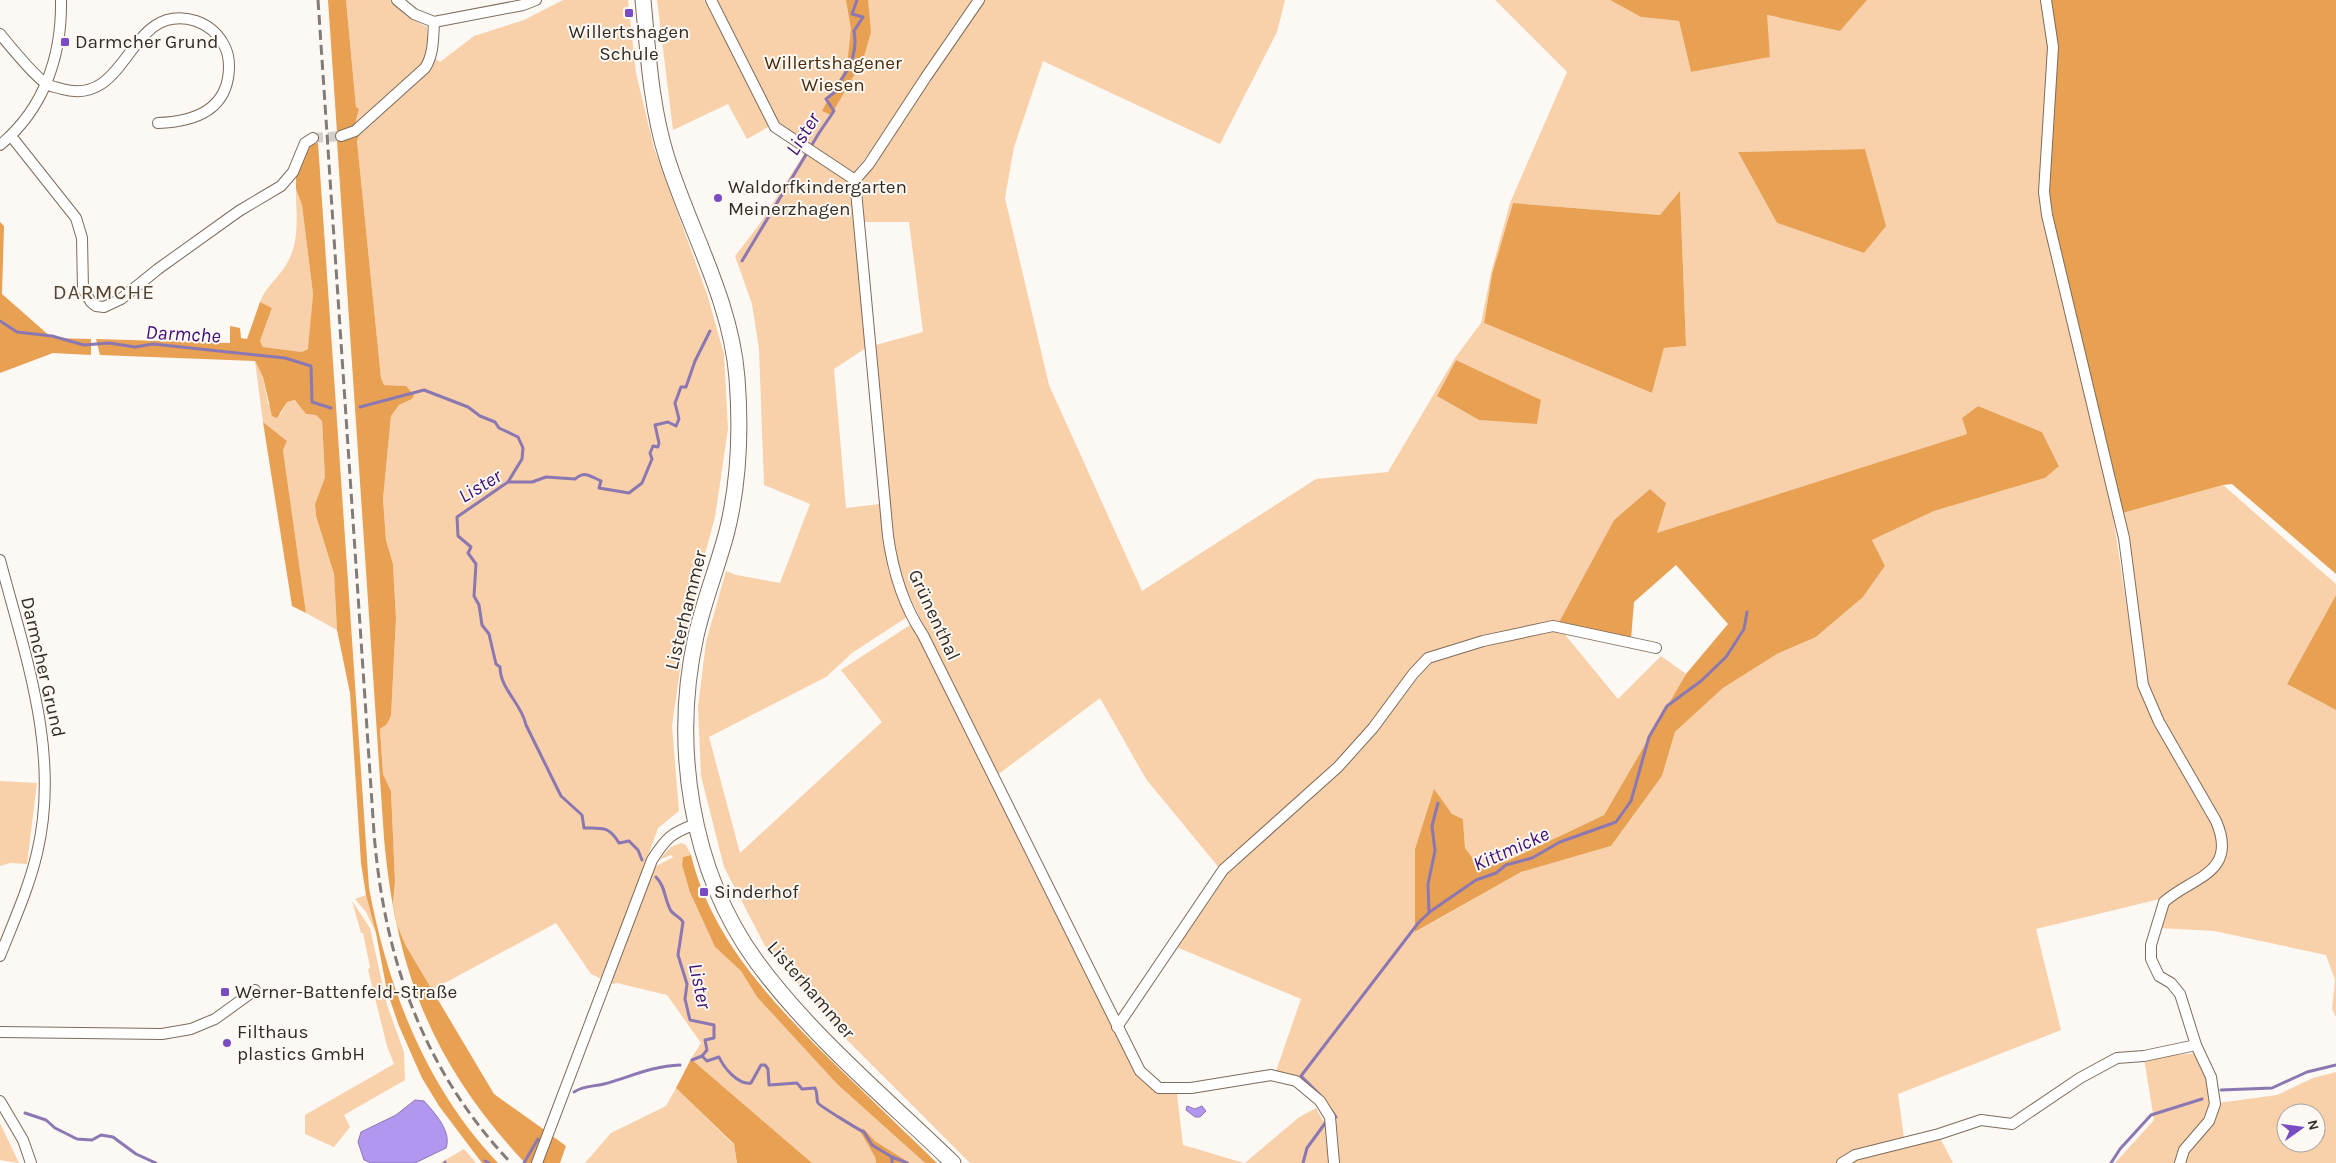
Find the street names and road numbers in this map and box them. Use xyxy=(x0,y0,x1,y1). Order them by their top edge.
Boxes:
street label: Listerhammer xyxy=(661,548,712,672)
street label: Grünenthal xyxy=(903,566,965,664)
street label: Darmcher Grund xyxy=(16,595,70,739)
street label: Listerhammer xyxy=(763,937,860,1044)

